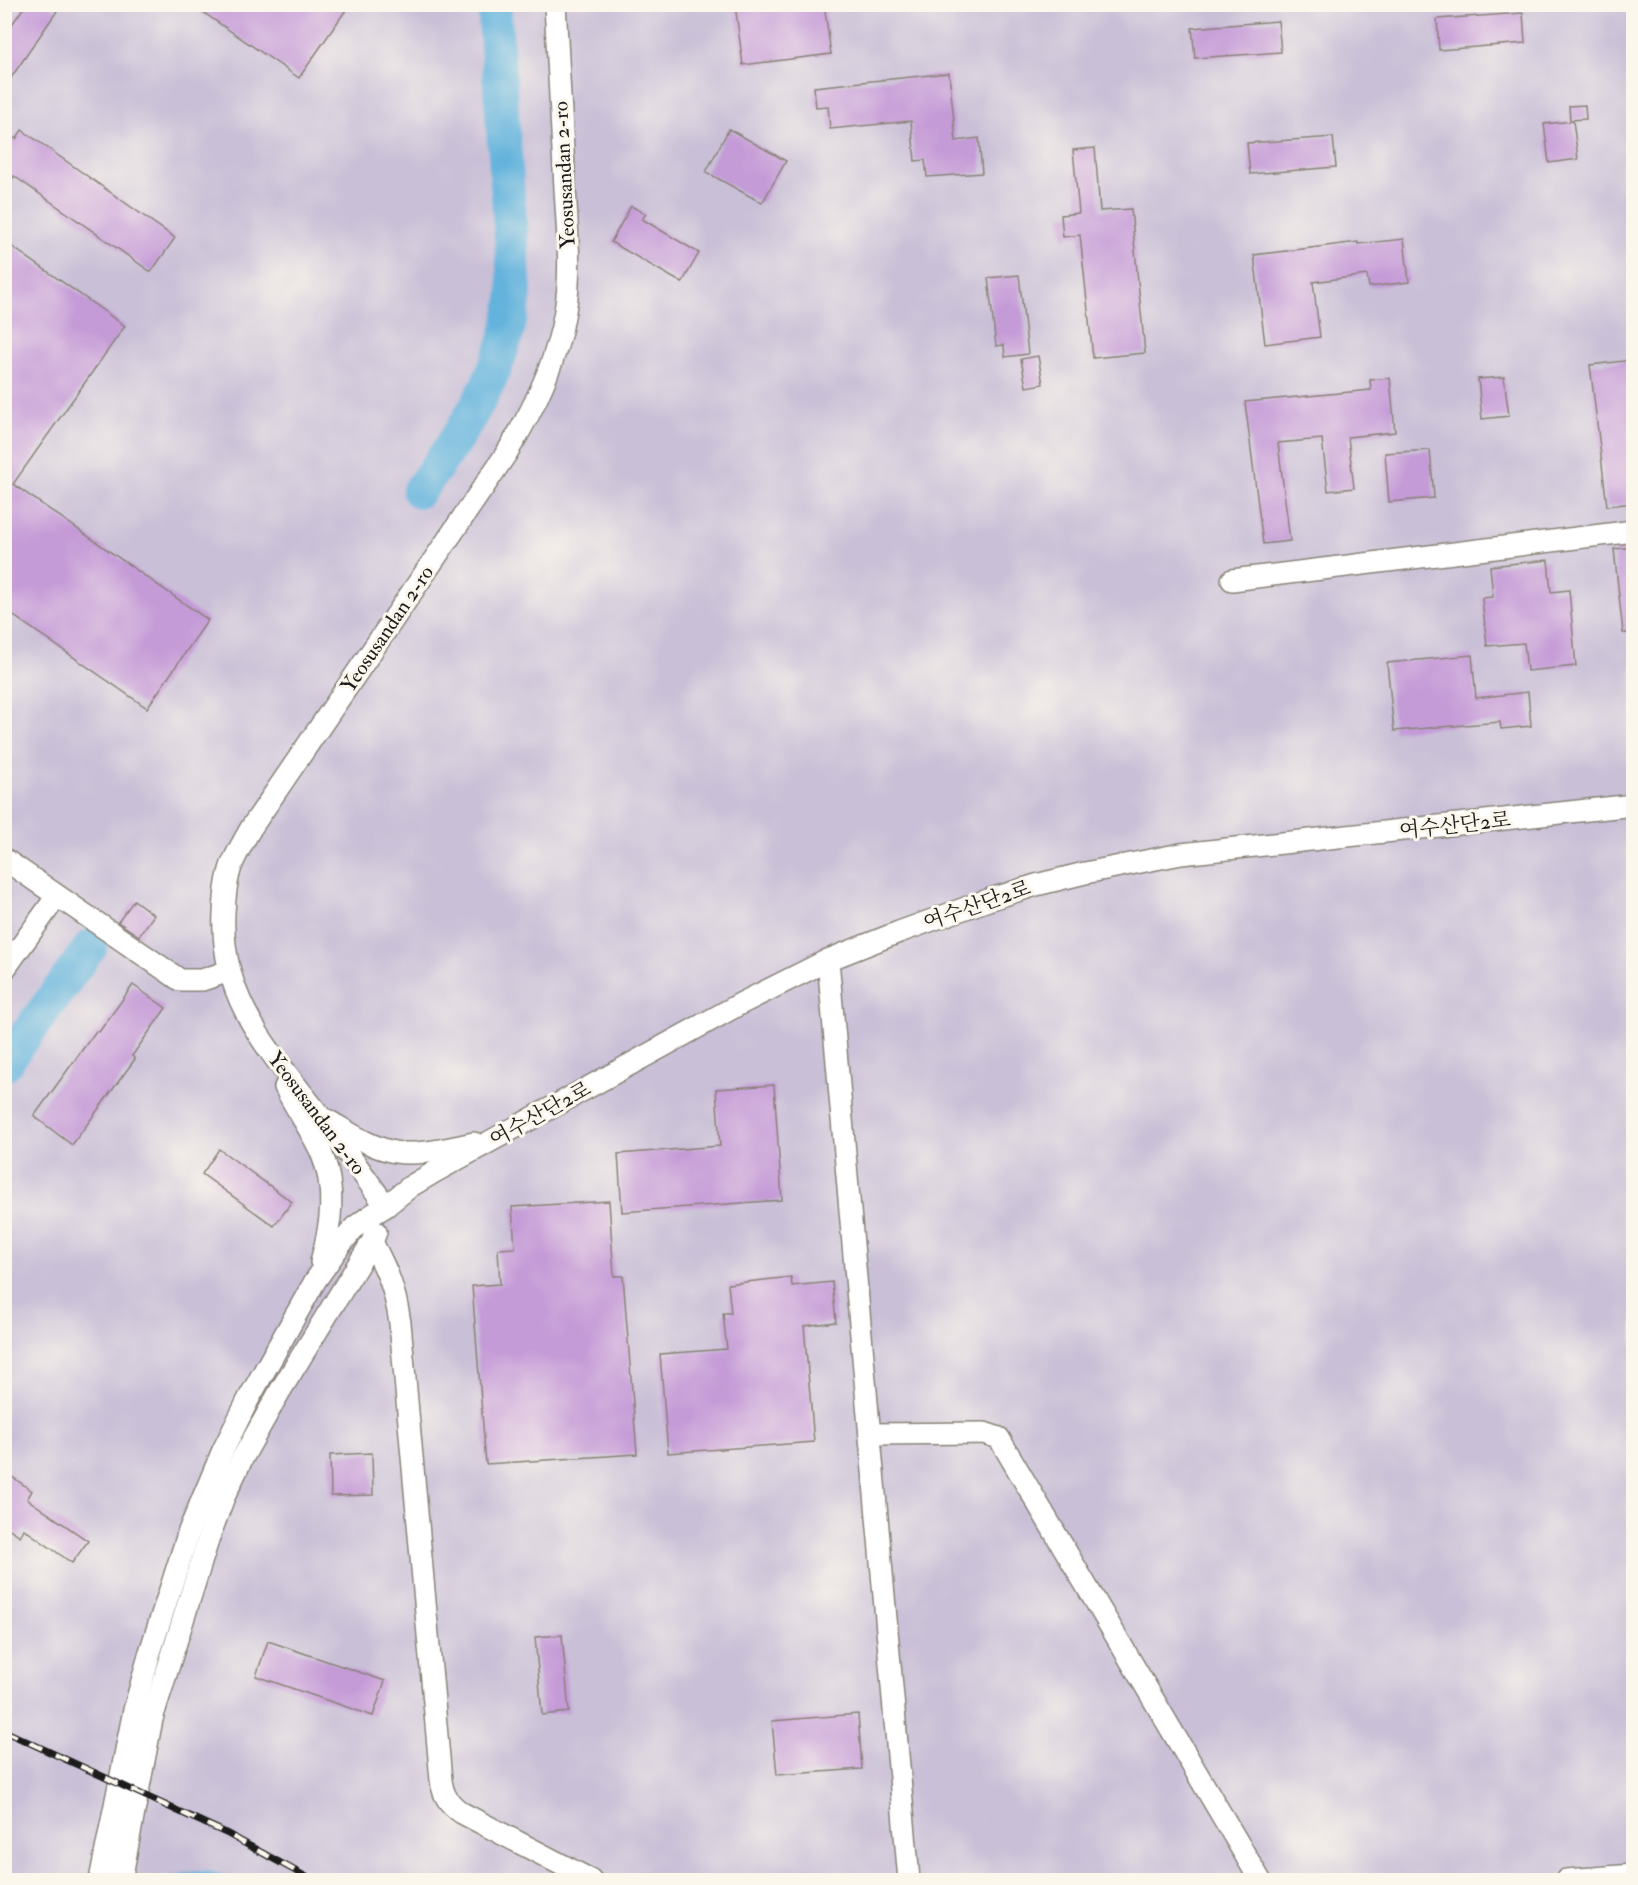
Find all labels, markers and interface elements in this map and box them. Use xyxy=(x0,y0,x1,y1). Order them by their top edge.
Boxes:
street label: Yeosusandan 2-ro xyxy=(547,101,582,249)
street label: Yeosusandan 2-ro xyxy=(335,561,440,698)
street label: 여수산단2로 xyxy=(1398,806,1512,845)
street label: 여수산단2로 xyxy=(920,874,1035,936)
street label: Yeosusandan 2-ro xyxy=(261,1046,372,1180)
street label: 여수산단2로 xyxy=(485,1075,596,1153)

